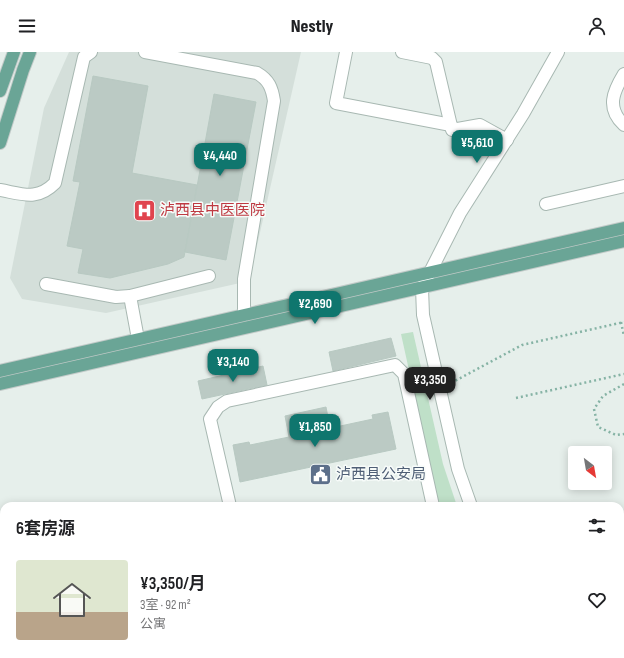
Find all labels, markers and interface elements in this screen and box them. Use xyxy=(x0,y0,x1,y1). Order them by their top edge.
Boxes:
icon: menu xyxy=(16,15,38,37)
icon: person xyxy=(586,15,608,37)
text: Nestly xyxy=(291,16,333,37)
pin: ¥5,610 xyxy=(444,130,510,164)
text: ¥5,610 xyxy=(461,135,493,151)
pin: ¥4,440 xyxy=(187,143,253,177)
text: ¥4,440 xyxy=(203,148,237,164)
hospital icon: 泸西县中医医院 xyxy=(131,197,157,223)
place label: 泸西县中医医院 xyxy=(160,201,265,220)
pin: ¥2,690 xyxy=(282,291,348,325)
text: ¥2,690 xyxy=(298,296,332,312)
pin: ¥3,140 xyxy=(200,349,266,383)
text: ¥3,140 xyxy=(217,354,249,370)
pin: ¥3,350 xyxy=(397,367,463,401)
text: ¥3,350 xyxy=(413,372,447,388)
pin: ¥1,850 xyxy=(282,414,348,448)
text: ¥1,850 xyxy=(298,419,332,435)
north arrow xyxy=(568,446,612,490)
map controls xyxy=(568,446,612,490)
public building icon: 泸西县公安局 xyxy=(308,461,334,487)
place label: 泸西县公安局 xyxy=(336,465,426,484)
icon: filters xyxy=(586,515,608,537)
text: 6套房源 xyxy=(16,519,75,539)
text: ¥3,350/月 xyxy=(140,574,206,594)
icon: home xyxy=(48,576,96,624)
icon: heart xyxy=(586,589,608,611)
text: 3室 · 92 m² xyxy=(140,597,191,613)
text: 公寓 xyxy=(140,616,166,632)

